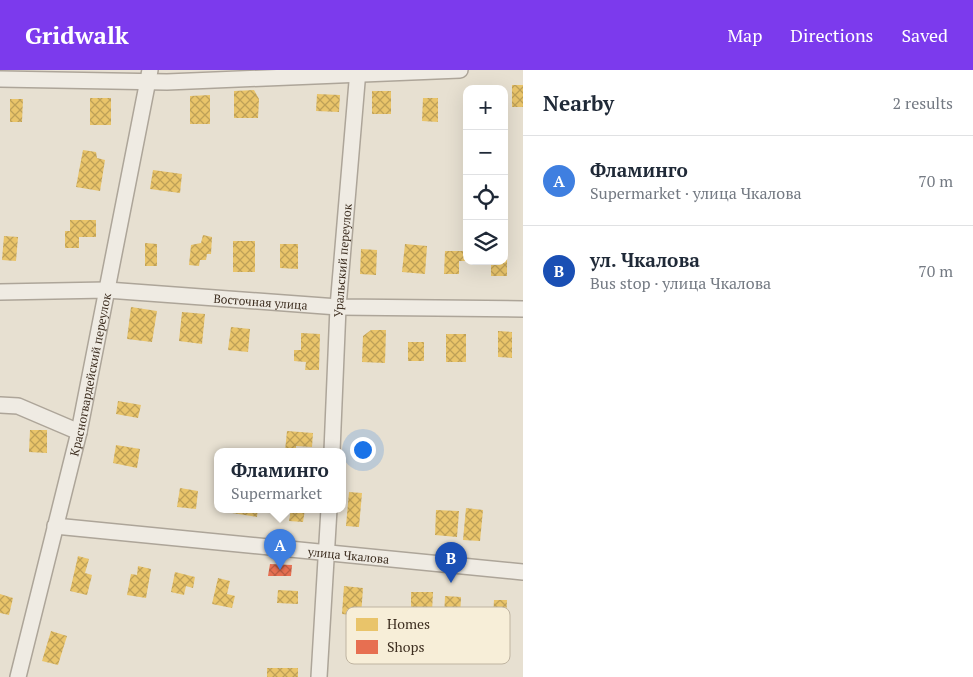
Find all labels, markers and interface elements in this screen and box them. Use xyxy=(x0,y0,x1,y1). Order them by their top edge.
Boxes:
text: Gridwalk xyxy=(25,19,129,51)
text: Map xyxy=(727,23,762,47)
text: Directions xyxy=(790,23,873,47)
text: Saved xyxy=(901,23,948,47)
map controls xyxy=(463,85,508,265)
button: + xyxy=(463,85,508,130)
text: Nearby xyxy=(543,89,614,117)
text: 2 results xyxy=(893,92,953,114)
button: − xyxy=(463,130,508,175)
text: Фламинго xyxy=(590,157,688,182)
text: A xyxy=(553,170,565,192)
text: 70 m xyxy=(918,170,953,192)
button: locate xyxy=(463,175,508,220)
text: Supermarket · улица Чкалова xyxy=(590,182,802,204)
street label: Уральский переулок xyxy=(330,203,354,317)
button: layers xyxy=(463,220,508,265)
text: ул. Чкалова xyxy=(590,247,700,272)
text: B xyxy=(554,260,564,282)
text: 70 m xyxy=(918,260,953,282)
text: Bus stop · улица Чкалова xyxy=(590,272,771,294)
street label: Восточная улица xyxy=(213,290,308,312)
street label: Красногвардейский переулок xyxy=(66,291,114,457)
your location xyxy=(350,437,376,463)
popup xyxy=(214,448,346,513)
text: Фламинго xyxy=(231,457,329,482)
text: Supermarket xyxy=(231,482,322,504)
pin: A xyxy=(264,529,296,570)
pin: B xyxy=(435,542,467,583)
street label: улица Чкалова xyxy=(306,543,390,566)
legend xyxy=(346,607,510,664)
text: Homes xyxy=(387,614,430,633)
text: Shops xyxy=(387,637,424,656)

